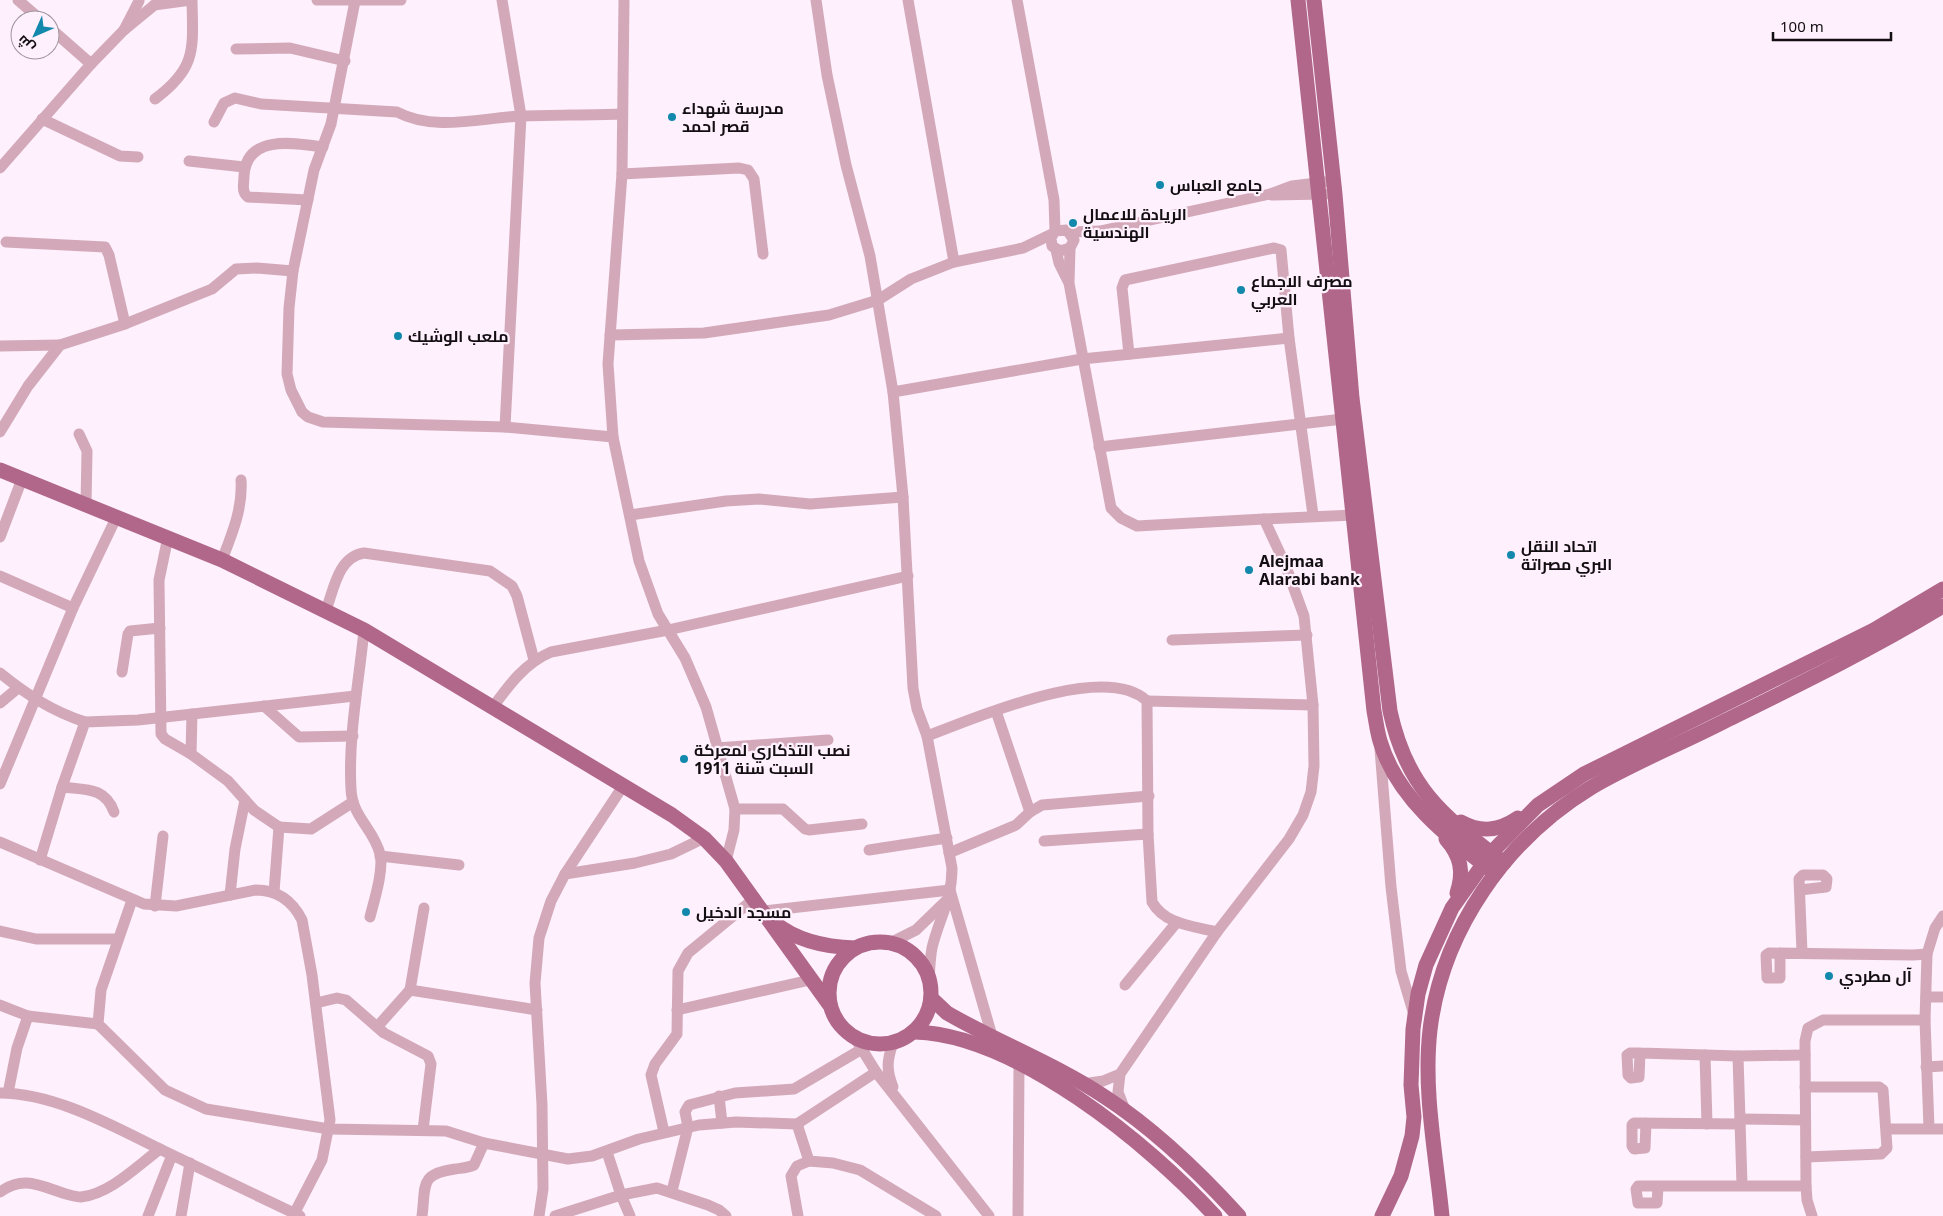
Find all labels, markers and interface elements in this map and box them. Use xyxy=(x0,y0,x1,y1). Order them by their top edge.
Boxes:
north arrow xyxy=(10,10,60,60)
scale bar xyxy=(1773,10,1890,42)
text: 100 m xyxy=(1780,16,1824,36)
text: ش xyxy=(12,31,39,58)
place label: مدرسة شهداء قصر احمد xyxy=(682,97,784,137)
marker: مدرسة شهداء قصر احمد xyxy=(666,111,678,123)
place label: جامع العباس xyxy=(1170,174,1262,196)
marker: جامع العباس xyxy=(1154,179,1166,191)
place label: الريادة للاعمال الهندسية xyxy=(1083,203,1187,243)
marker: الريادة للاعمال الهندسية xyxy=(1067,217,1079,229)
place label: مصرف الاجماع العربي xyxy=(1251,270,1353,312)
marker: مصرف الاجماع العربي xyxy=(1235,284,1247,296)
place label: ملعب الوشيك xyxy=(408,325,508,347)
marker: ملعب الوشيك xyxy=(392,330,404,342)
place label: اتحاد النقل البري مصراتة xyxy=(1521,535,1612,577)
marker: اتحاد النقل البري مصراتة xyxy=(1505,549,1517,561)
place label: Alejmaa Alarabi bank xyxy=(1259,550,1360,590)
marker: Alejmaa Alarabi bank xyxy=(1243,564,1255,576)
place label: نصب التذكاري لمعركة السبت سنة 1911 xyxy=(694,739,851,779)
marker: نصب التذكاري لمعركة السبت سنة 1911 xyxy=(678,753,690,765)
place label: مسجد الدخيل xyxy=(696,901,791,923)
marker: مسجد الدخيل xyxy=(680,906,692,918)
place label: آل مطردي xyxy=(1839,965,1912,989)
marker: آل مطردي xyxy=(1823,970,1835,982)

